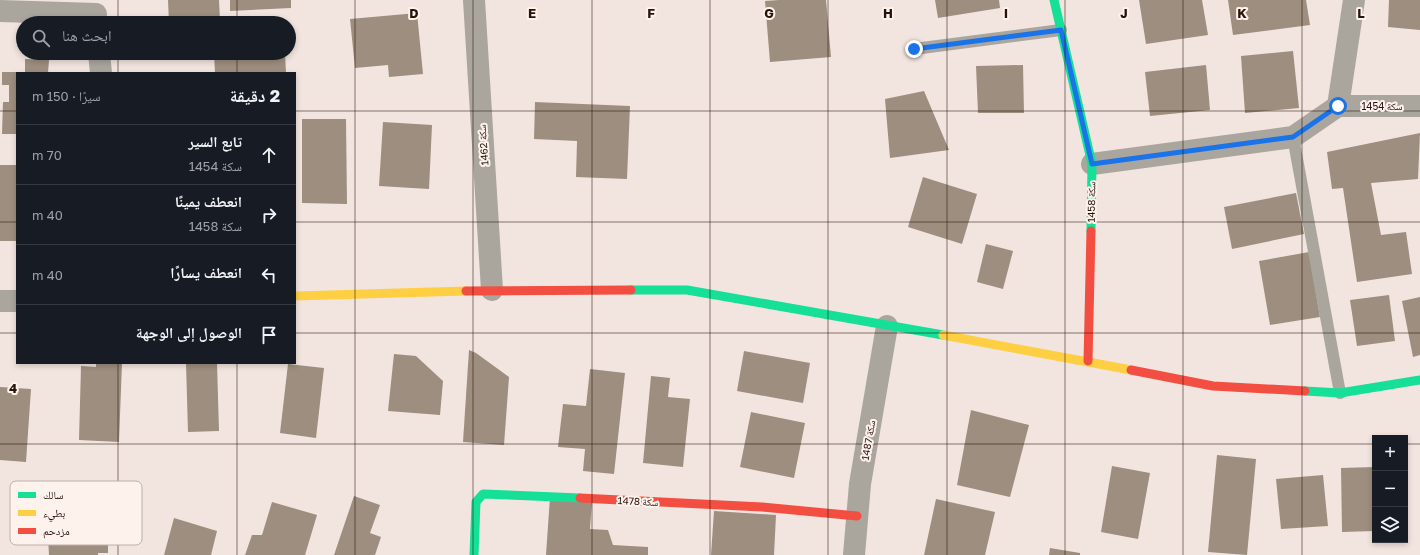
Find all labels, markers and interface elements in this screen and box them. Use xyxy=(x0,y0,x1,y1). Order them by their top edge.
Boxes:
text: D xyxy=(409,5,419,21)
text: E xyxy=(528,5,536,21)
text: F xyxy=(647,5,655,21)
text: G xyxy=(764,5,774,21)
text: H xyxy=(883,5,893,21)
text: I xyxy=(1004,5,1008,21)
text: J xyxy=(1120,5,1128,21)
text: K xyxy=(1237,5,1247,21)
text: L xyxy=(1357,5,1365,21)
search box xyxy=(16,16,296,60)
text: ابحث هنا xyxy=(62,26,112,44)
icon: search xyxy=(30,27,52,49)
route end xyxy=(905,40,923,58)
text: 2 دقيقة xyxy=(230,85,280,106)
text: سيرًا · 150 m xyxy=(32,88,101,104)
route start xyxy=(1329,97,1347,115)
street label: سكة 1454 xyxy=(1361,100,1403,112)
street label: سكة 1462 xyxy=(476,124,490,166)
text: تابع السير xyxy=(188,132,242,150)
icon: ahead xyxy=(258,144,280,166)
text: 70 m xyxy=(32,147,62,163)
text: سكة 1454 xyxy=(189,158,242,174)
street label: سكة 1458 xyxy=(1085,181,1097,223)
text: انعطف يمينًا xyxy=(175,192,242,210)
icon: right xyxy=(258,204,280,226)
text: 40 m xyxy=(32,207,63,223)
text: سكة 1458 xyxy=(189,218,242,234)
text: انعطف يسارًا xyxy=(170,263,242,281)
icon: left xyxy=(258,264,280,286)
text: 40 m xyxy=(32,267,63,283)
text: الوصول إلى الوجهة xyxy=(136,323,242,341)
icon: arrive xyxy=(258,324,280,346)
text: 4 xyxy=(9,380,17,396)
street label: سكة 1487 xyxy=(859,419,878,461)
map controls xyxy=(1372,435,1408,543)
button: + xyxy=(1372,435,1408,471)
button: − xyxy=(1372,471,1408,507)
legend xyxy=(10,481,142,545)
text: سالك xyxy=(43,488,63,501)
street label: سكة 1478 xyxy=(617,494,659,508)
text: بطيء xyxy=(43,506,65,522)
button: layers xyxy=(1372,507,1408,543)
text: مزدحم xyxy=(43,524,70,539)

